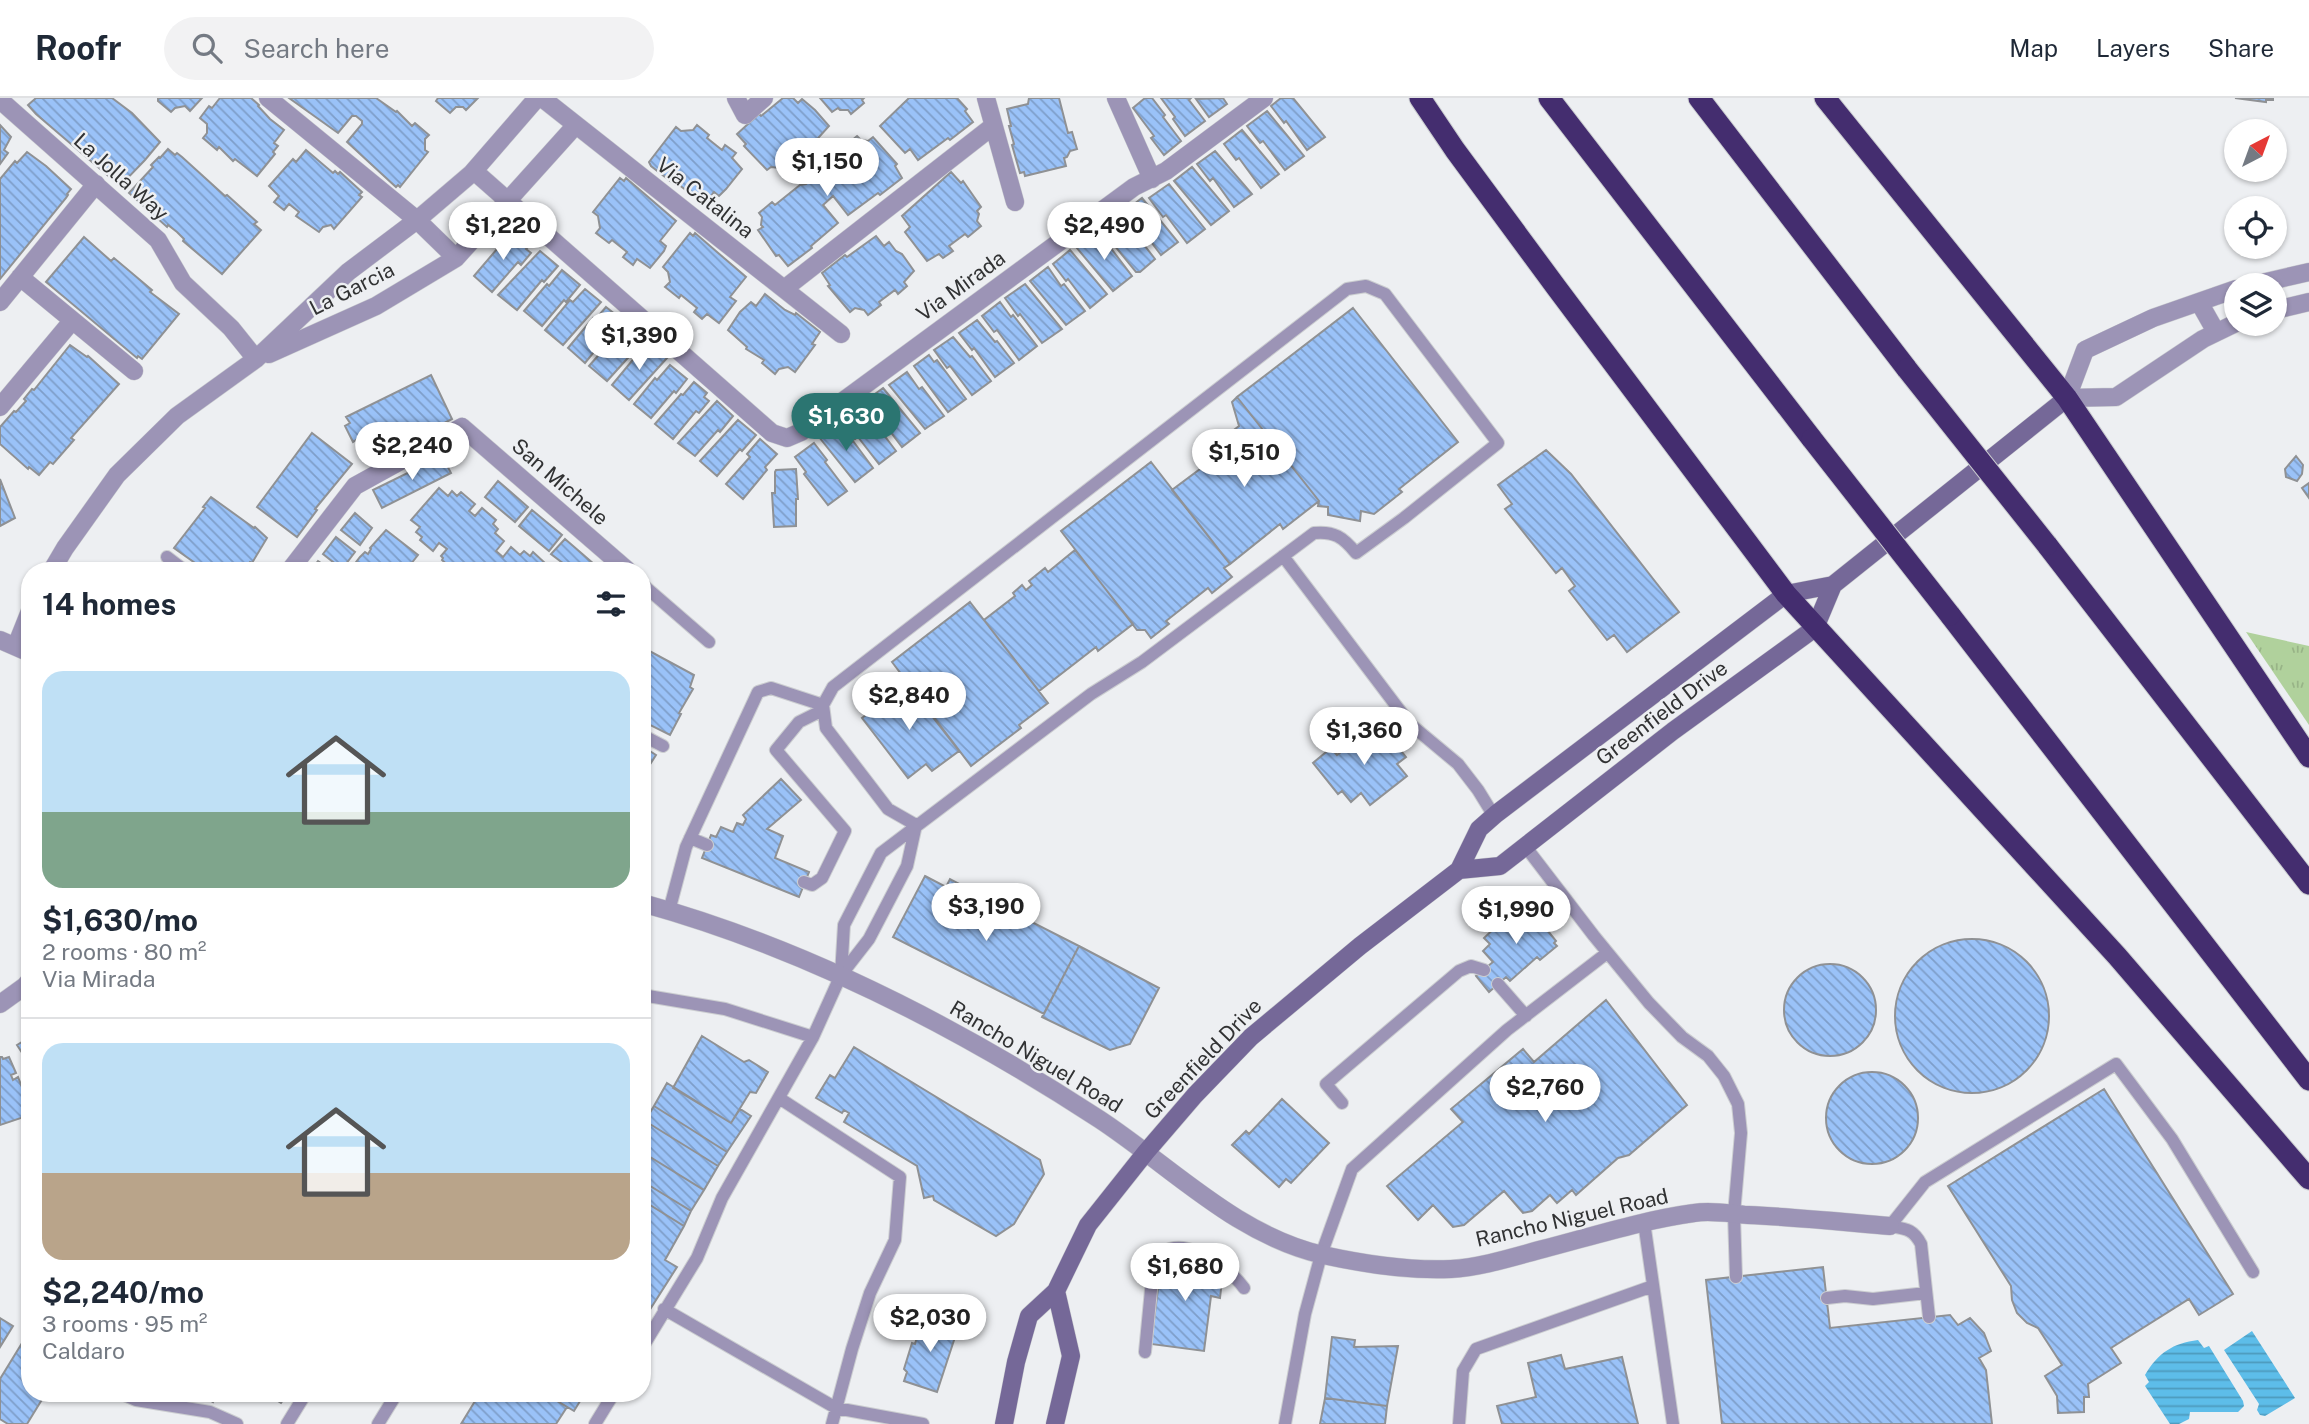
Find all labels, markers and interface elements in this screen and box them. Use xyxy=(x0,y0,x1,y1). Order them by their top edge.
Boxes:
search box xyxy=(164,17,654,80)
text: Roofr xyxy=(35,29,122,67)
icon: search xyxy=(188,29,226,67)
text: Search here xyxy=(244,33,390,64)
text: Map xyxy=(2009,34,2058,62)
text: Layers xyxy=(2096,34,2170,62)
text: Share xyxy=(2208,34,2274,62)
north arrow xyxy=(2224,119,2287,182)
map controls xyxy=(2224,119,2287,336)
street label: La Jolla Way xyxy=(69,128,174,226)
pin: $1,150 xyxy=(770,139,884,198)
text: $1,150 xyxy=(791,147,863,174)
street label: Via Catalina xyxy=(652,152,759,243)
button: locate xyxy=(2224,196,2287,259)
pin: $1,220 xyxy=(446,202,560,262)
pin: $2,490 xyxy=(1047,202,1161,262)
text: $1,220 xyxy=(465,211,541,238)
text: $2,490 xyxy=(1063,211,1145,238)
street label: Via Mirada xyxy=(911,245,1010,326)
street label: La Garcia xyxy=(305,257,398,320)
button: layers xyxy=(2224,273,2287,336)
pin: $1,390 xyxy=(582,313,696,372)
text: $1,390 xyxy=(601,321,678,348)
pin: $1,630 xyxy=(789,394,903,453)
text: $1,630 xyxy=(807,402,885,429)
pin: $2,240 xyxy=(355,422,469,482)
pin: $1,510 xyxy=(1187,430,1301,489)
text: $2,240 xyxy=(371,431,453,458)
street label: San Michele xyxy=(507,433,614,530)
text: $1,510 xyxy=(1208,438,1280,465)
icon: filters xyxy=(592,585,630,623)
text: 14 homes xyxy=(42,586,176,622)
street label: Greenfield Drive xyxy=(1591,655,1732,770)
pin: $2,840 xyxy=(852,672,966,732)
text: $2,840 xyxy=(868,681,950,708)
pin: $1,360 xyxy=(1307,708,1421,767)
text: $1,360 xyxy=(1325,716,1403,743)
icon: home xyxy=(273,717,399,843)
pin: $3,190 xyxy=(929,884,1043,943)
pin: $1,990 xyxy=(1459,886,1573,946)
text: $3,190 xyxy=(947,892,1025,919)
text: $1,990 xyxy=(1478,895,1554,922)
text: $1,630/mo xyxy=(42,902,198,938)
text: 2 rooms · 80 m² xyxy=(42,938,207,965)
text: Via Mirada xyxy=(42,965,155,992)
street label: Greenfield Drive xyxy=(1139,993,1267,1124)
street label: Rancho Niguel Road xyxy=(945,995,1127,1118)
pin: $2,760 xyxy=(1488,1065,1602,1124)
text: $2,760 xyxy=(1506,1073,1584,1100)
icon: home xyxy=(273,1089,399,1215)
street label: Rancho Niguel Road xyxy=(1473,1183,1671,1252)
pin: $1,680 xyxy=(1128,1244,1242,1303)
text: $1,680 xyxy=(1146,1252,1224,1279)
text: $2,240/mo xyxy=(42,1274,204,1310)
pin: $2,030 xyxy=(873,1294,987,1354)
text: $2,030 xyxy=(889,1303,971,1330)
text: 3 rooms · 95 m² xyxy=(42,1310,208,1337)
text: Caldaro xyxy=(42,1337,125,1364)

